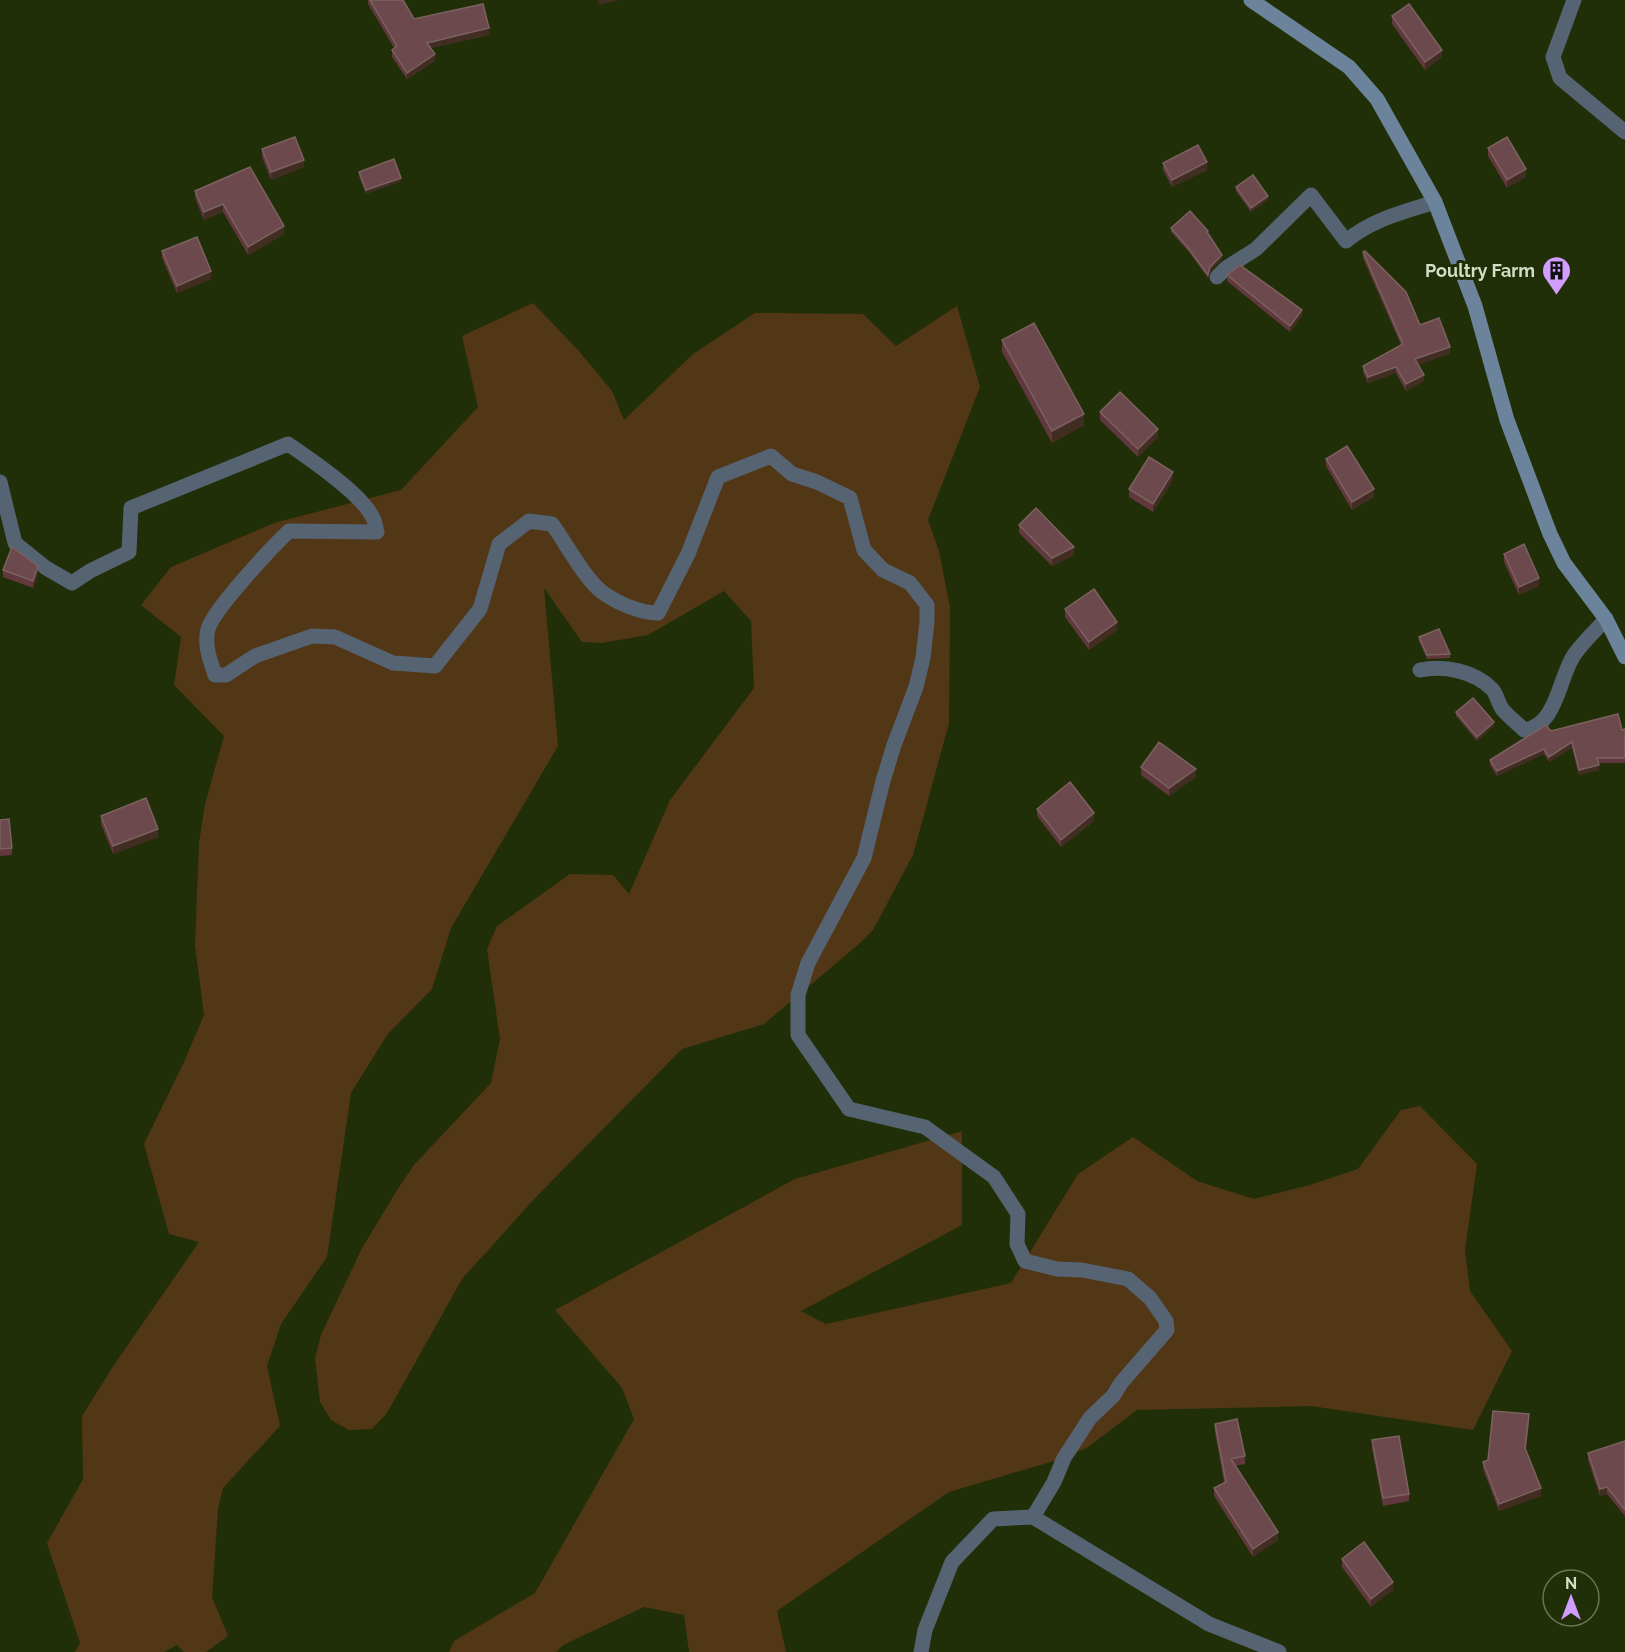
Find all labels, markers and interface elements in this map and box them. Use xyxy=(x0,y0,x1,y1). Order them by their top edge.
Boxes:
building icon: Poultry Farm xyxy=(1540,254,1572,296)
place label: Poultry Farm xyxy=(1425,260,1535,281)
north arrow xyxy=(1541,1568,1601,1628)
text: N xyxy=(1565,1574,1577,1593)

